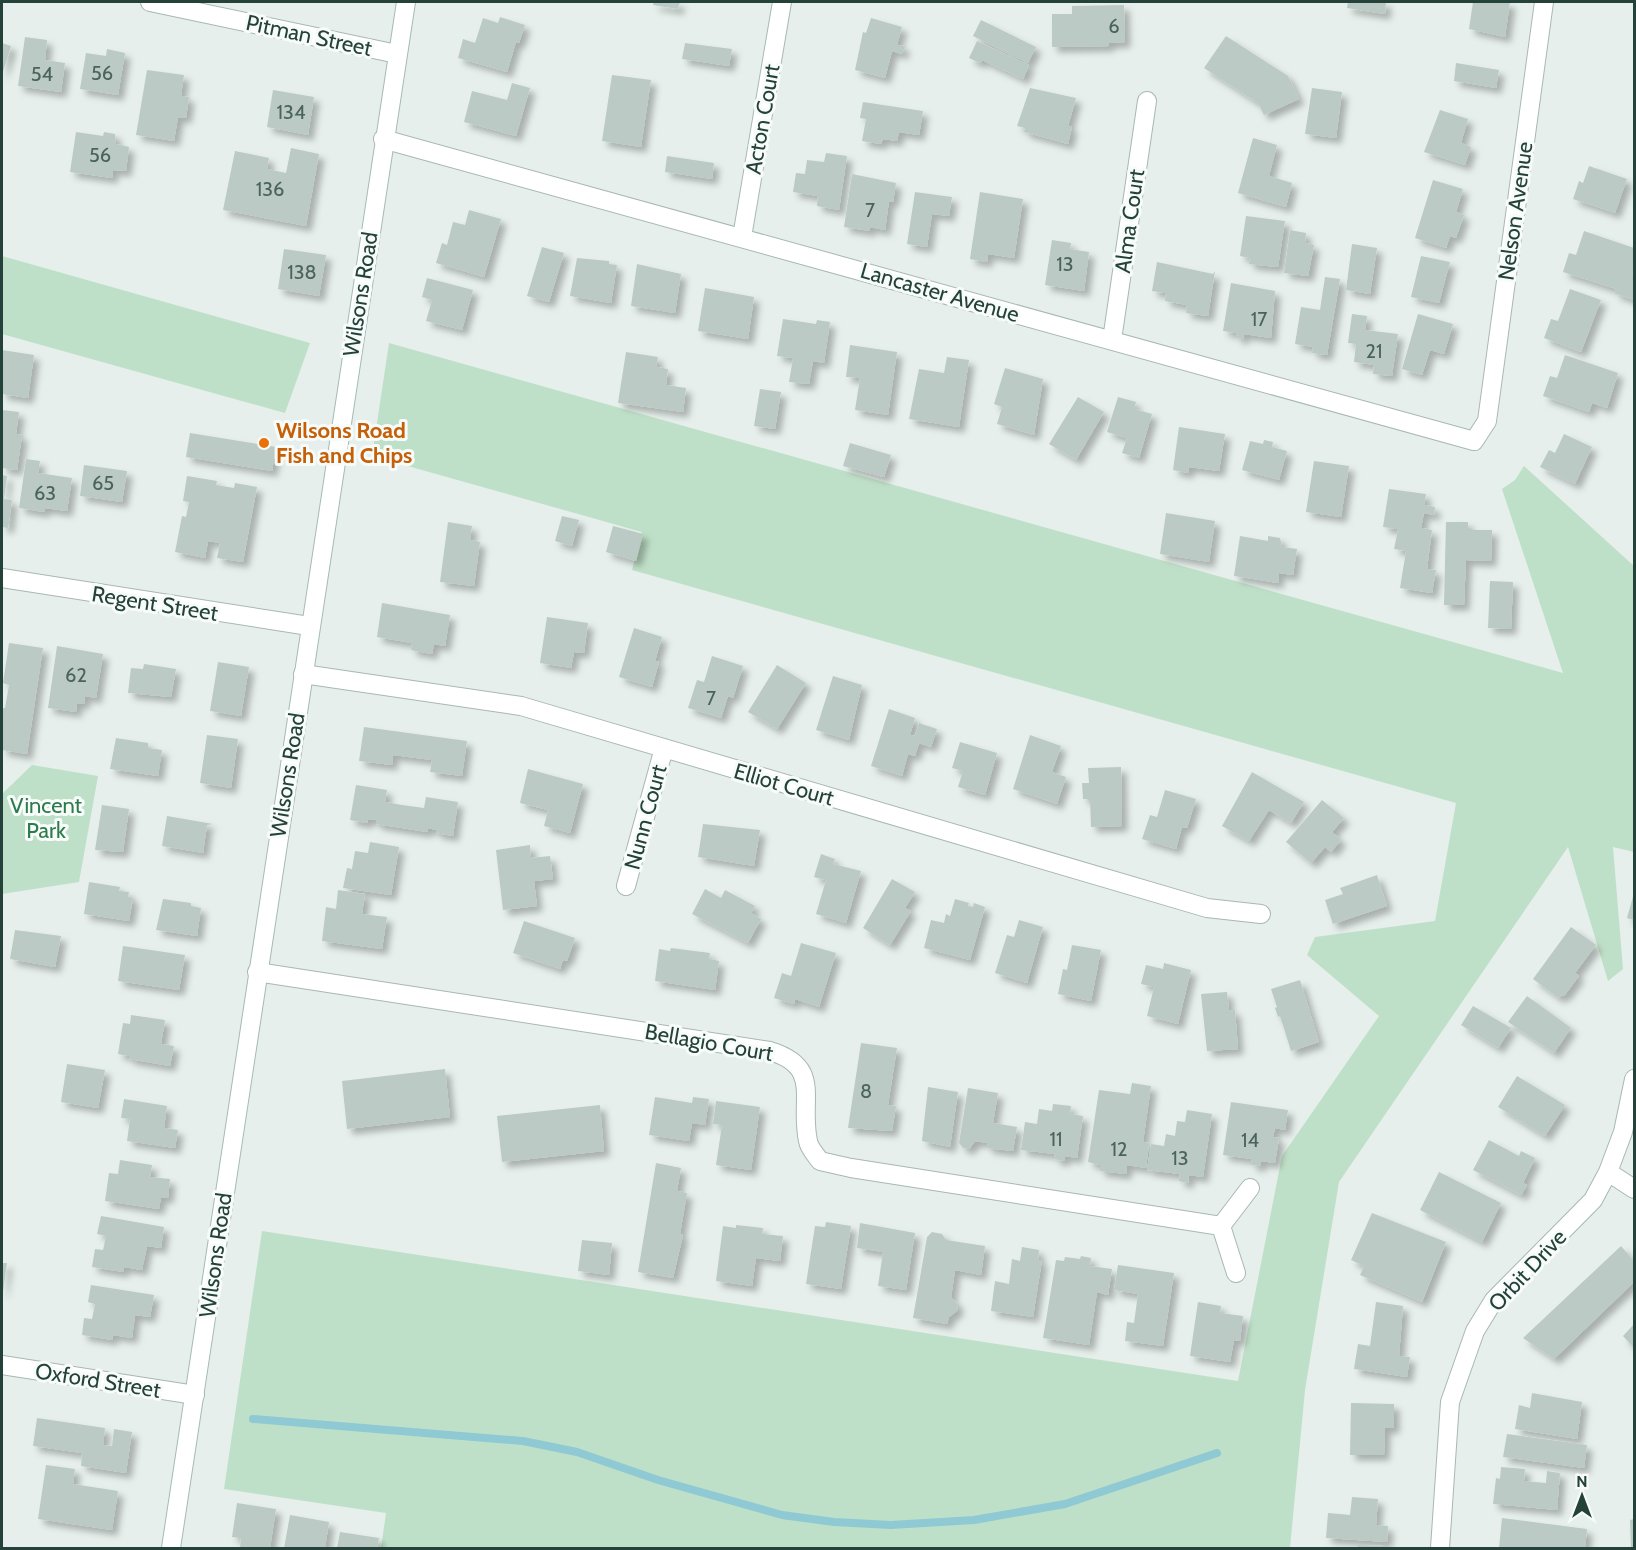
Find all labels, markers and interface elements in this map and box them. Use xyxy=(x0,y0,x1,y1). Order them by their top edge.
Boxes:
street label: Pitman Street xyxy=(243,9,375,62)
house number: 6 xyxy=(1108,14,1120,38)
house number: 56 xyxy=(91,61,113,85)
street label: Acton Court xyxy=(740,61,786,176)
house number: 54 xyxy=(31,62,54,86)
house number: 134 xyxy=(277,100,306,124)
street label: Nelson Avenue xyxy=(1492,140,1539,282)
house number: 56 xyxy=(89,143,111,167)
street label: Alma Court xyxy=(1109,167,1150,275)
house number: 136 xyxy=(256,177,284,201)
house number: 7 xyxy=(865,198,875,222)
street label: Wilsons Road xyxy=(337,230,384,358)
house number: 13 xyxy=(1056,252,1074,276)
street label: Lancaster Avenue xyxy=(857,257,1022,328)
house number: 138 xyxy=(287,260,317,284)
house number: 17 xyxy=(1251,307,1267,331)
house number: 21 xyxy=(1366,339,1383,363)
place label: Wilsons Road Fish and Chips xyxy=(276,417,412,469)
marker: Wilsons Road Fish and Chips xyxy=(257,436,271,450)
house number: 65 xyxy=(92,471,114,495)
house number: 63 xyxy=(34,481,56,505)
street label: Regent Street xyxy=(90,580,221,627)
house number: 62 xyxy=(65,663,87,687)
house number: 7 xyxy=(706,686,716,710)
street label: Wilsons Road xyxy=(264,711,311,839)
street label: Elliot Court xyxy=(731,757,838,812)
street label: Nunn Court xyxy=(619,761,673,873)
park label: Vincent Park xyxy=(10,792,83,844)
street label: Bellagio Court xyxy=(643,1018,776,1067)
house number: 8 xyxy=(860,1079,872,1103)
house number: 11 xyxy=(1049,1127,1063,1151)
house number: 14 xyxy=(1241,1128,1259,1152)
house number: 12 xyxy=(1111,1137,1128,1161)
house number: 13 xyxy=(1171,1146,1189,1170)
street label: Wilsons Road xyxy=(193,1191,238,1319)
street label: Orbit Drive xyxy=(1483,1224,1572,1317)
street label: Oxford Street xyxy=(33,1357,163,1404)
north arrow xyxy=(1552,1466,1612,1526)
text: N xyxy=(1576,1472,1588,1491)

